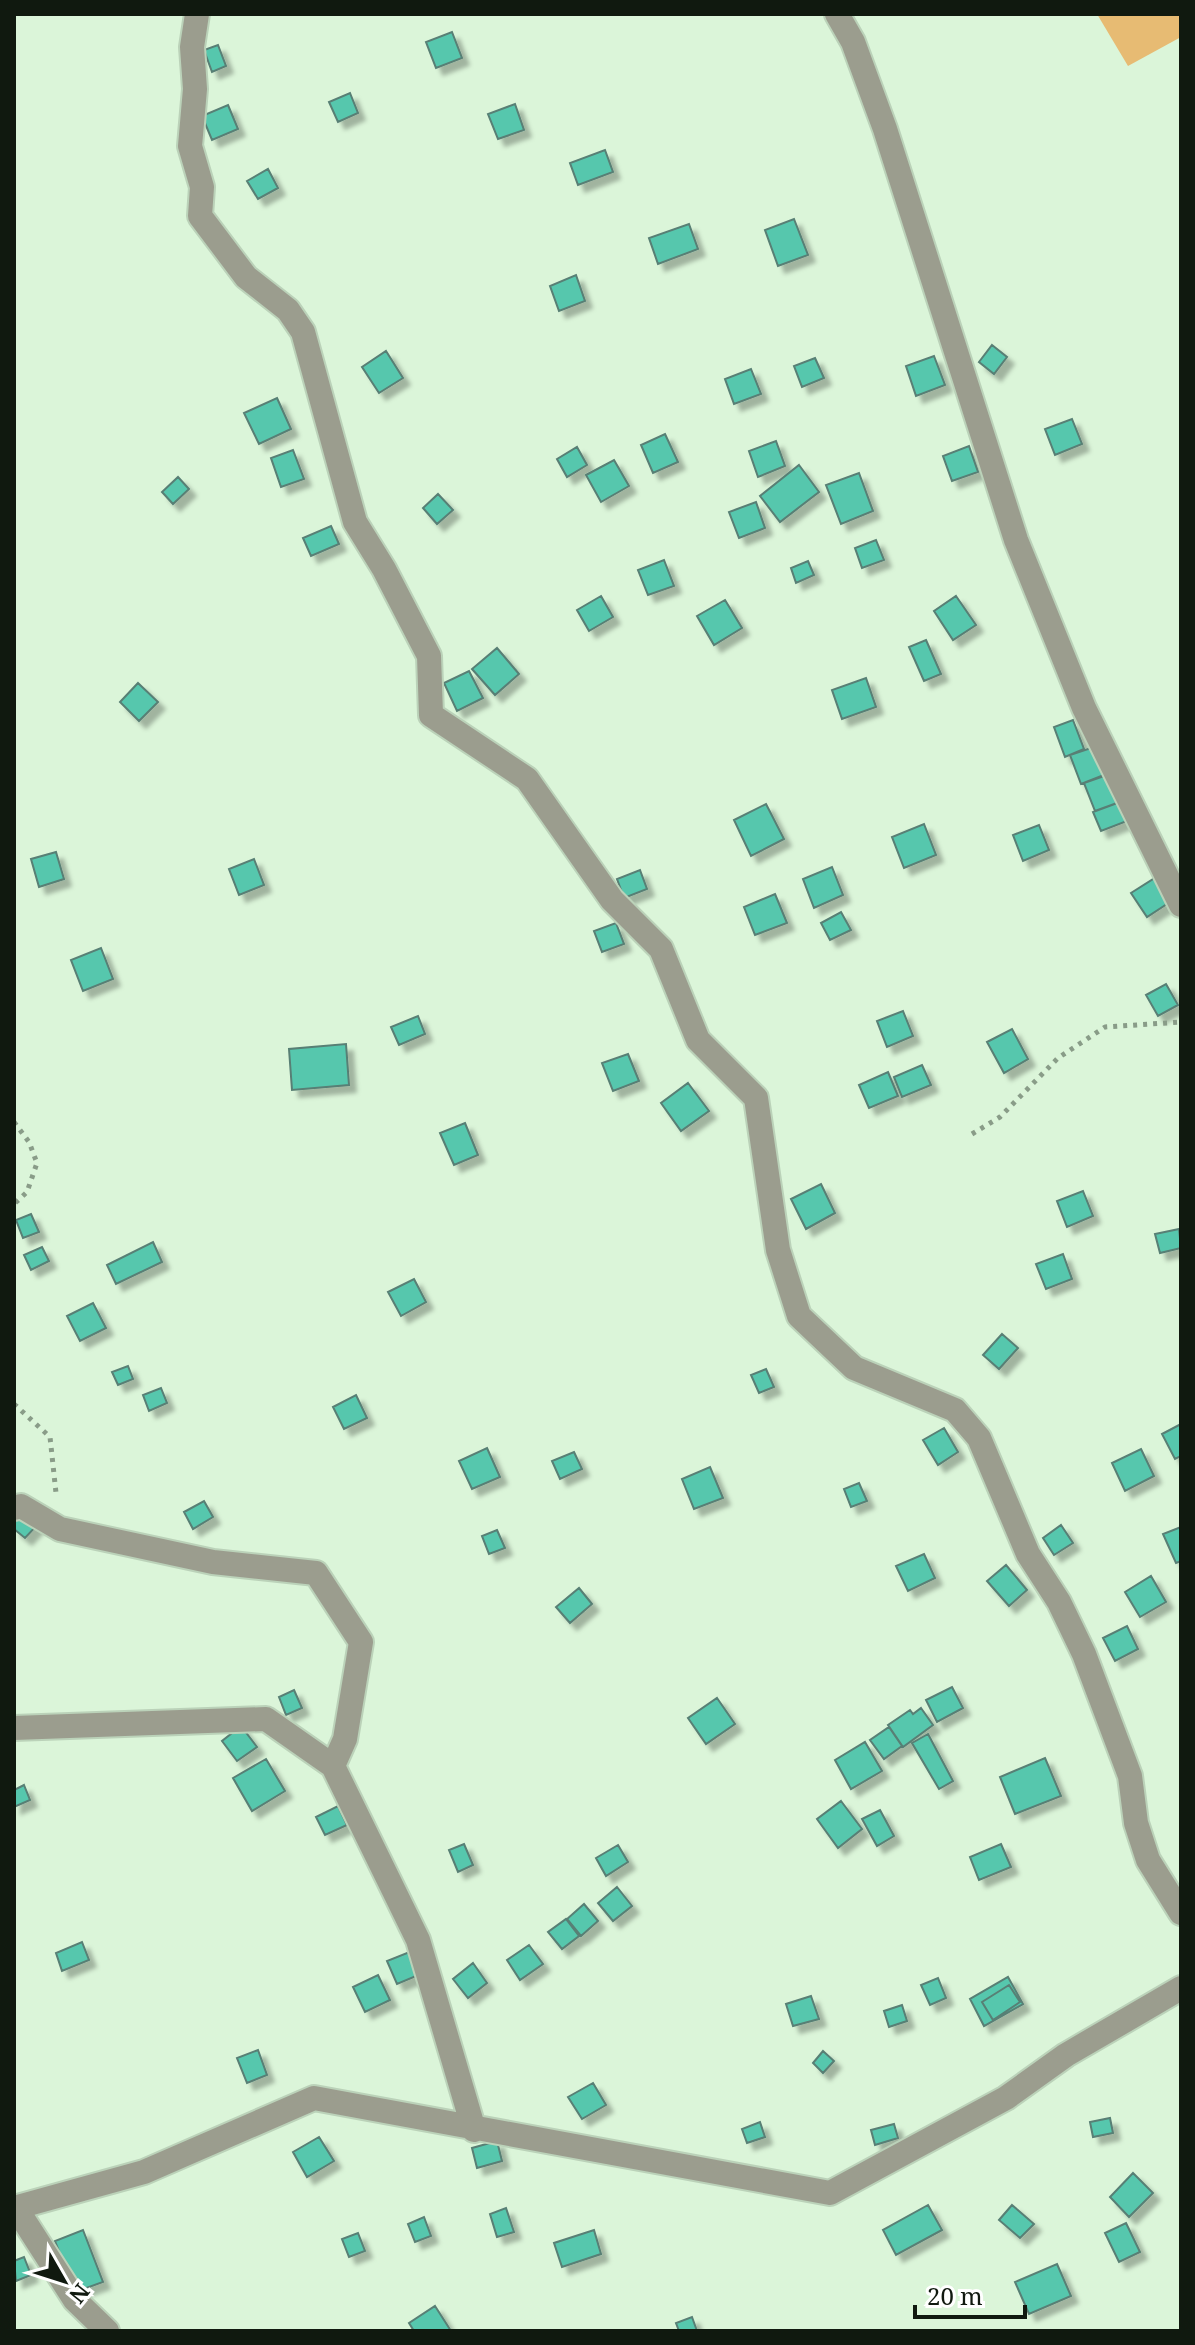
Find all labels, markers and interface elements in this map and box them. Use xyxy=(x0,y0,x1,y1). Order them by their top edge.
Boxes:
north arrow xyxy=(24,2241,104,2321)
scale bar xyxy=(915,2269,1025,2319)
text: N xyxy=(63,2278,97,2310)
text: 20 m xyxy=(927,2279,983,2312)

